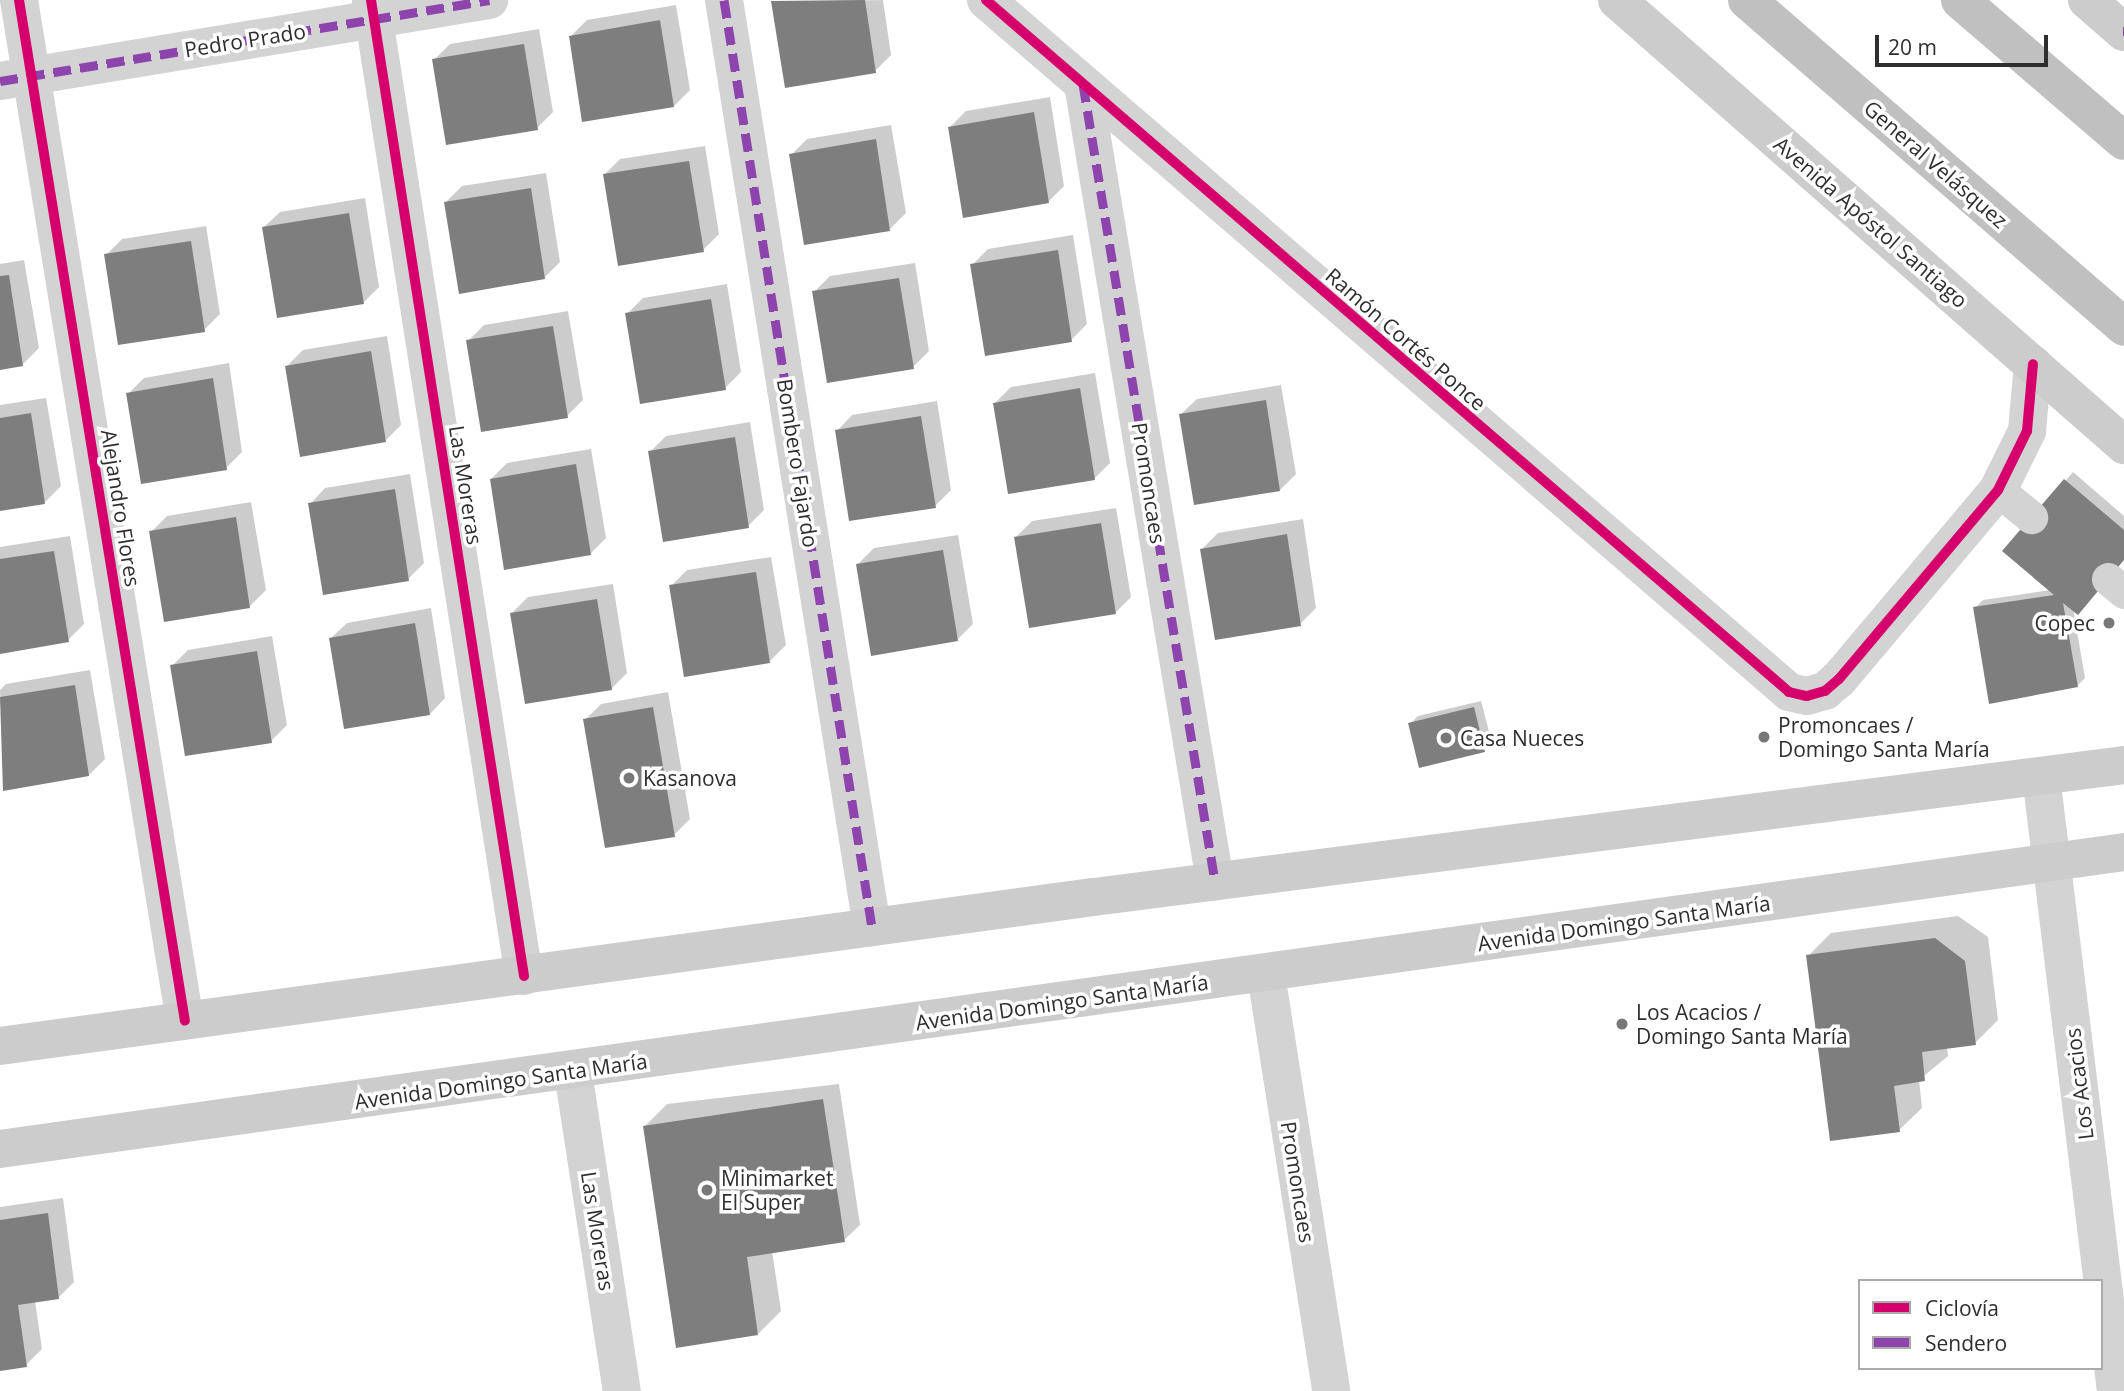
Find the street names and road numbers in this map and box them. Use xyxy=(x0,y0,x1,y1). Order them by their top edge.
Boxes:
street label: Pedro Prado xyxy=(183,18,307,62)
street label: General Velásquez xyxy=(1859,95,2013,233)
street label: Avenida Apóstol Santiago xyxy=(1769,131,1973,313)
street label: Ramón Cortés Ponce xyxy=(1321,263,1491,415)
street label: Bombero Fajardo xyxy=(772,377,824,549)
street label: Promoncaes xyxy=(1127,421,1171,545)
street label: Las Moreras xyxy=(444,424,488,546)
street label: Alejandro Flores xyxy=(96,428,146,588)
street label: Avenida Domingo Santa María xyxy=(1476,890,1772,956)
street label: Avenida Domingo Santa María xyxy=(914,969,1210,1035)
street label: Los Acacios xyxy=(2060,1027,2098,1141)
street label: Avenida Domingo Santa María xyxy=(353,1048,649,1114)
street label: Promoncaes xyxy=(1276,1120,1320,1244)
street label: Las Moreras xyxy=(576,1170,620,1292)

